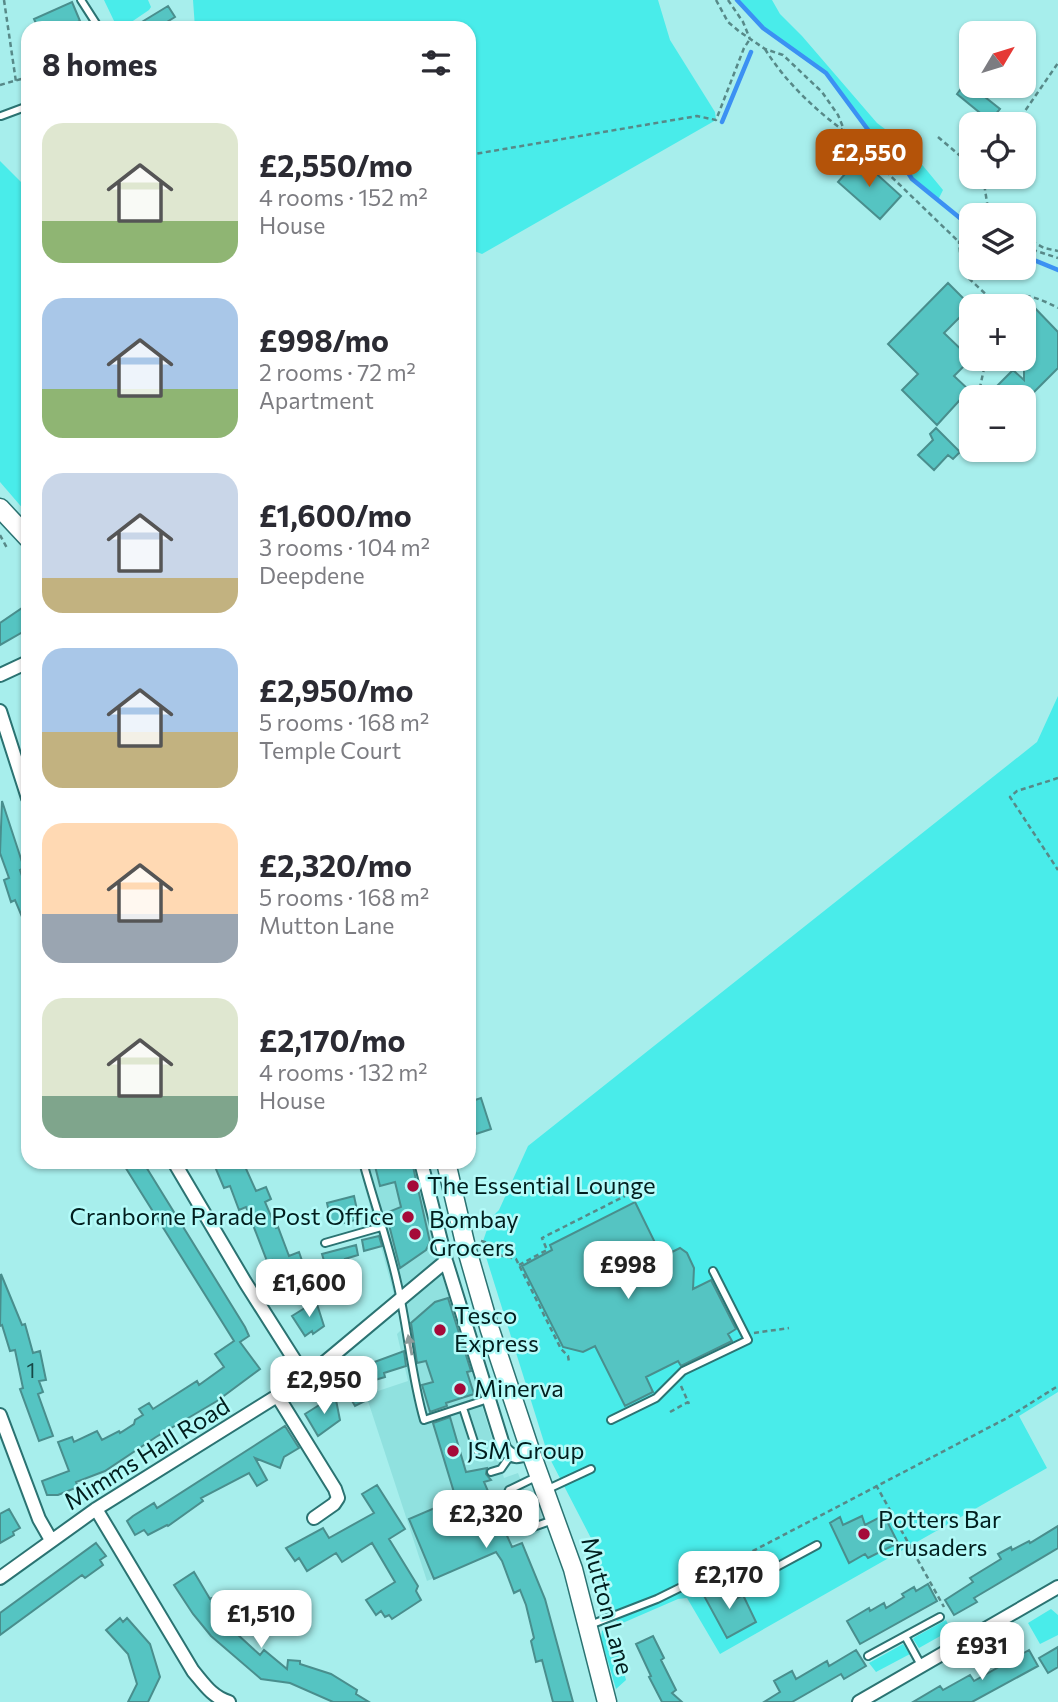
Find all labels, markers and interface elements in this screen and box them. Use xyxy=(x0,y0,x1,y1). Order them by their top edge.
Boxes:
north arrow xyxy=(959,21,1036,98)
map controls xyxy=(959,21,1036,462)
icon: filters xyxy=(417,44,455,82)
text: 8 homes xyxy=(42,45,158,82)
button: locate xyxy=(959,112,1036,189)
pin: £2,550 xyxy=(812,130,926,189)
text: £2,550 xyxy=(832,138,906,166)
text: £2,550/mo xyxy=(259,146,413,183)
icon: home xyxy=(98,151,182,235)
text: 4 rooms · 152 m² xyxy=(259,183,428,211)
button: layers xyxy=(959,203,1036,280)
text: House xyxy=(259,211,325,239)
button: + xyxy=(959,294,1036,371)
text: £998/mo xyxy=(259,321,389,358)
icon: home xyxy=(98,326,182,410)
text: 2 rooms · 72 m² xyxy=(259,358,416,386)
button: − xyxy=(959,385,1036,462)
text: Apartment xyxy=(259,386,374,414)
text: £1,600/mo xyxy=(259,496,412,533)
icon: home xyxy=(98,501,182,585)
text: 3 rooms · 104 m² xyxy=(259,533,430,561)
text: Deepdene xyxy=(259,561,365,589)
text: £2,950/mo xyxy=(259,671,413,708)
icon: home xyxy=(98,676,182,760)
text: 5 rooms · 168 m² xyxy=(259,708,429,736)
text: Temple Court xyxy=(259,736,401,764)
text: £2,320/mo xyxy=(259,846,412,883)
icon: home xyxy=(98,851,182,935)
text: 5 rooms · 168 m² xyxy=(259,883,429,911)
text: Mutton Lane xyxy=(259,911,394,939)
text: £2,170/mo xyxy=(259,1021,405,1058)
icon: home xyxy=(98,1026,182,1110)
text: 4 rooms · 132 m² xyxy=(259,1058,428,1086)
text: House xyxy=(259,1086,325,1114)
place label: The Essential Lounge xyxy=(427,1170,656,1199)
marker: The Essential Lounge xyxy=(405,1178,421,1194)
place label: Cranborne Parade Post Office xyxy=(69,1201,394,1230)
place label: Bombay Grocers xyxy=(429,1204,519,1261)
marker: Cranborne Parade Post Office xyxy=(400,1209,416,1225)
marker: Bombay Grocers xyxy=(407,1226,423,1242)
pin: £998 xyxy=(587,1242,669,1301)
text: £998 xyxy=(600,1250,656,1278)
pin: £1,600 xyxy=(252,1260,366,1319)
text: £1,600 xyxy=(272,1268,346,1296)
place label: Tesco Express xyxy=(454,1300,539,1357)
marker: Tesco Express xyxy=(432,1322,448,1338)
one-way arrow xyxy=(404,1334,415,1356)
pin: £2,950 xyxy=(267,1356,381,1416)
house number: 1 xyxy=(27,1357,35,1382)
text: £2,950 xyxy=(286,1365,362,1393)
place label: Minerva xyxy=(474,1373,564,1402)
marker: Minerva xyxy=(452,1381,468,1397)
street label: Mimms Hall Road xyxy=(58,1390,234,1515)
place label: JSM Group xyxy=(467,1435,584,1464)
marker: JSM Group xyxy=(445,1443,461,1459)
pin: £2,320 xyxy=(429,1490,543,1550)
text: £2,320 xyxy=(449,1499,523,1527)
place label: Potters Bar Crusaders xyxy=(878,1504,1002,1561)
marker: Potters Bar Crusaders xyxy=(856,1526,872,1542)
street label: Mutton Lane xyxy=(576,1534,641,1678)
pin: £2,170 xyxy=(672,1552,786,1611)
text: £2,170 xyxy=(694,1560,764,1588)
pin: £1,510 xyxy=(204,1590,318,1650)
text: £1,510 xyxy=(227,1599,295,1627)
pin: £931 xyxy=(941,1622,1023,1682)
text: £931 xyxy=(956,1631,1008,1659)

